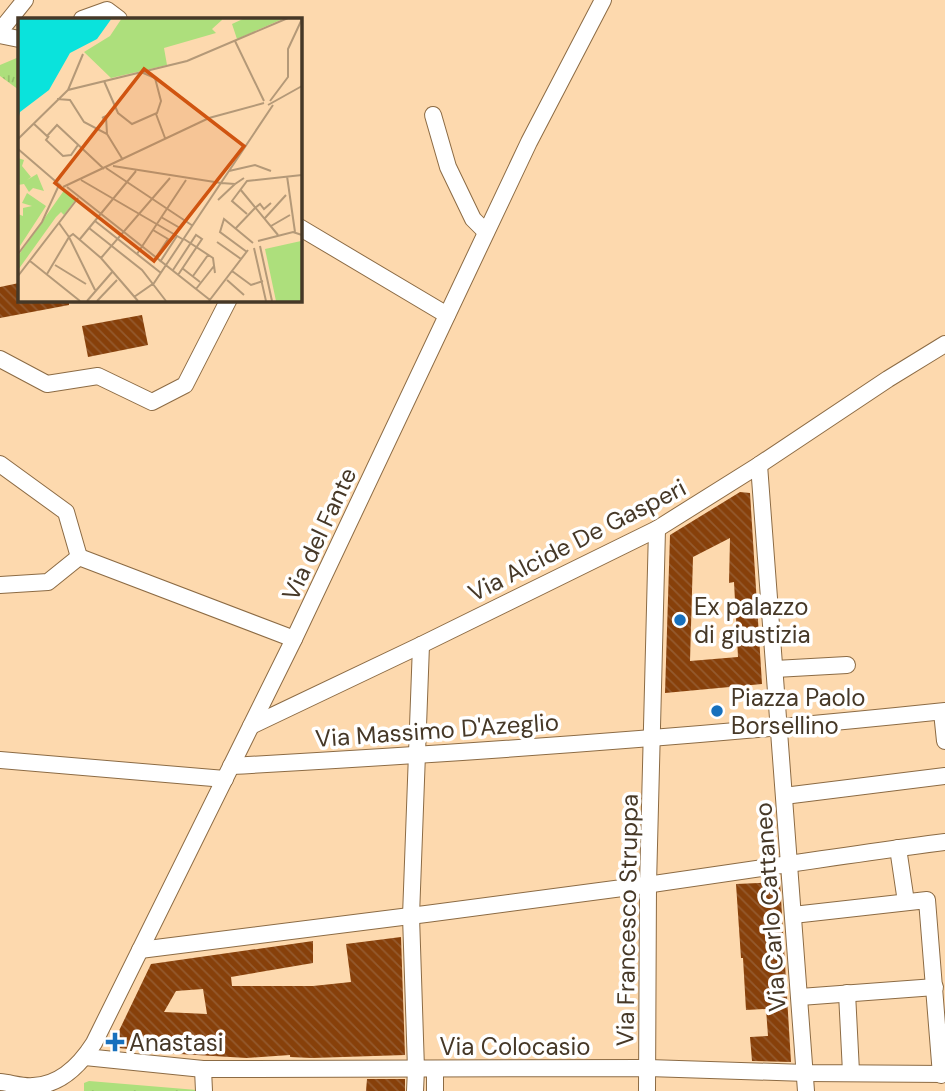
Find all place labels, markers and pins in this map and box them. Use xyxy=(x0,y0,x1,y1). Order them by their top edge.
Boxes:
place label: Ex palazzo di giustizia xyxy=(694,591,811,650)
marker: Ex palazzo di giustizia xyxy=(672,612,688,628)
place label: Piazza Paolo Borsellino xyxy=(731,682,865,741)
marker: Piazza Paolo Borsellino xyxy=(709,703,725,719)
place label: Anastasi xyxy=(129,1027,224,1058)
marker: Anastasi xyxy=(107,1034,123,1050)

